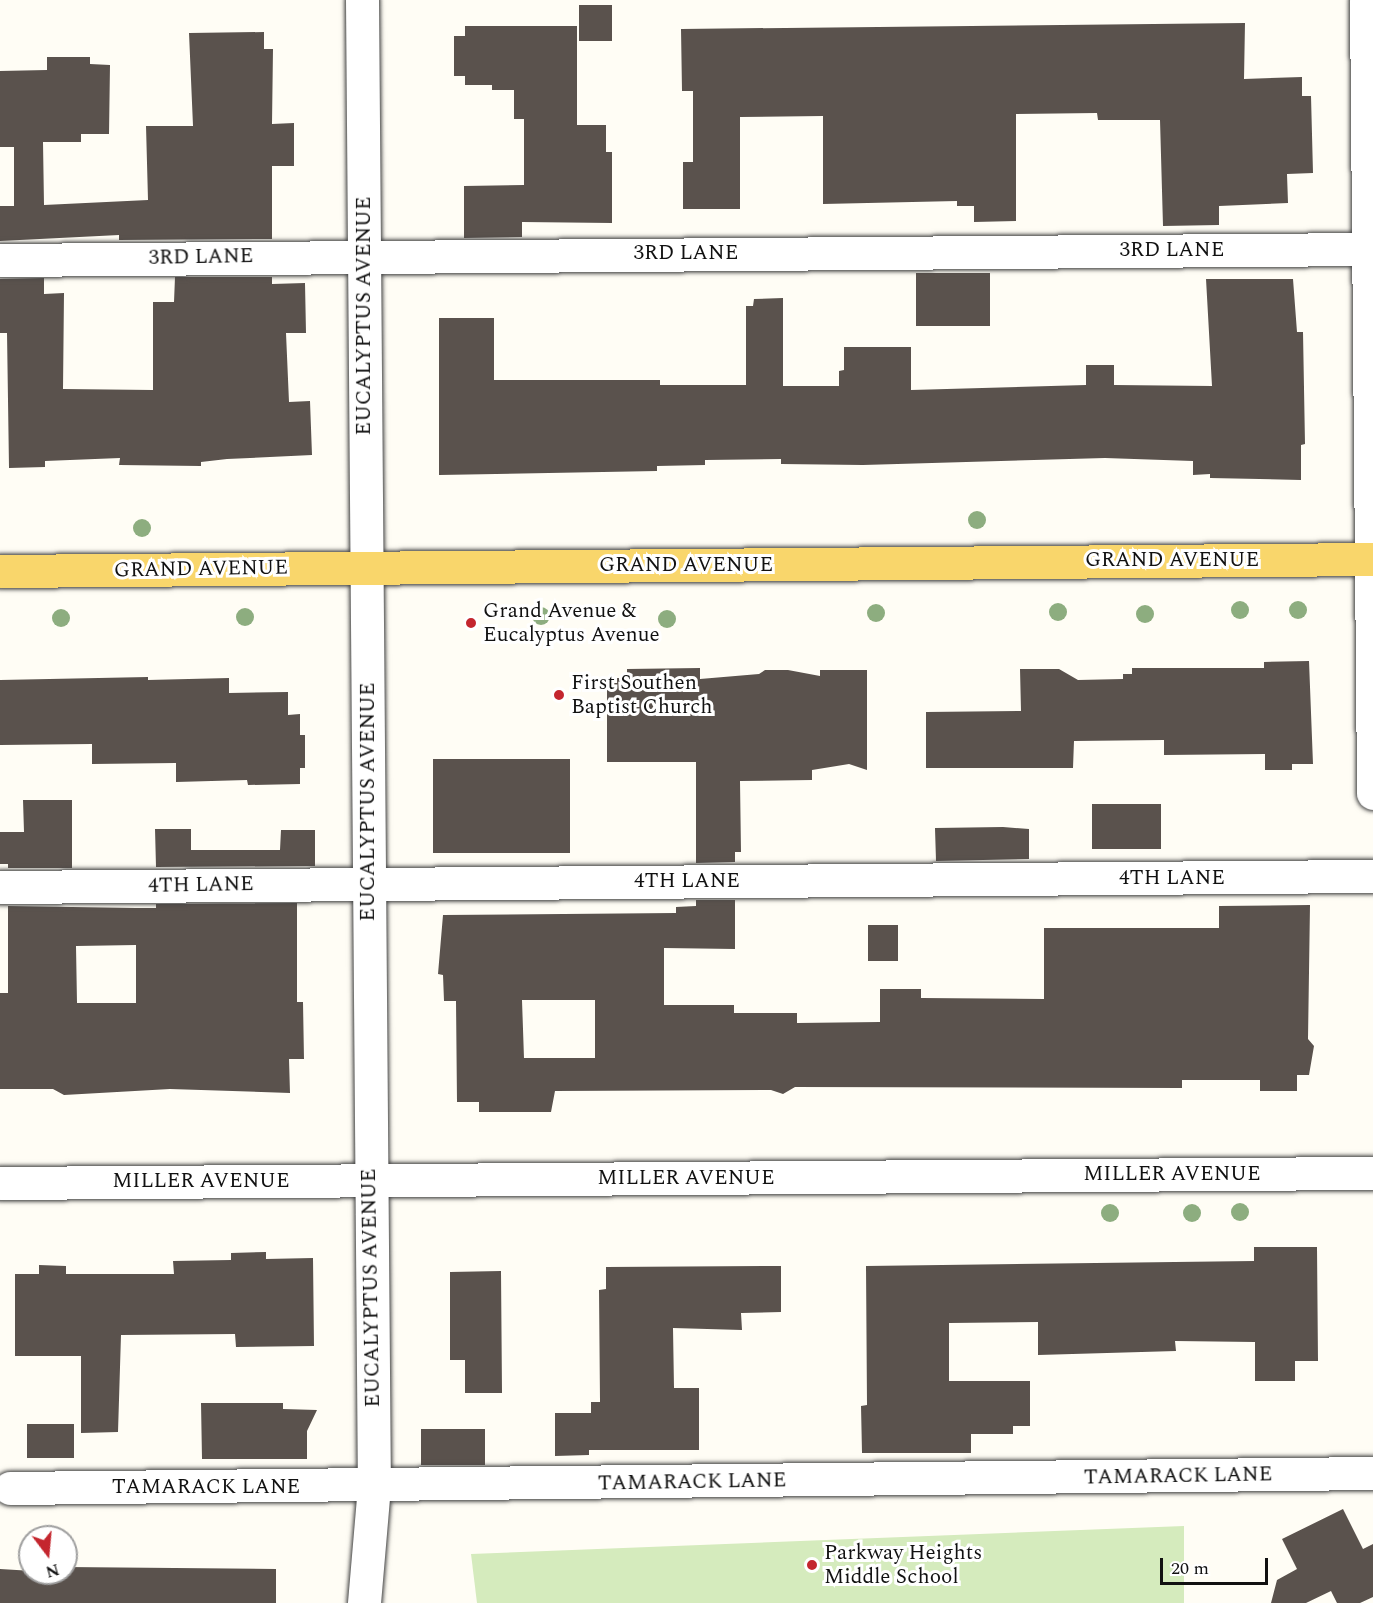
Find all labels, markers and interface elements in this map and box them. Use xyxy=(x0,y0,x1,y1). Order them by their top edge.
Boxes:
street label: EUCALYPTUS AVENUE xyxy=(351,196,377,436)
street label: 3RD LANE xyxy=(1120,237,1224,263)
street label: 3RD LANE xyxy=(634,240,738,266)
street label: 3RD LANE xyxy=(148,243,254,271)
street label: GRAND AVENUE xyxy=(1085,547,1259,573)
street label: GRAND AVENUE xyxy=(599,552,773,578)
street label: GRAND AVENUE xyxy=(114,555,288,583)
place label: Grand Avenue & Eucalyptus Avenue xyxy=(483,598,660,648)
marker: Grand Avenue & Eucalyptus Avenue xyxy=(464,616,478,630)
place label: First Southen Baptist Church xyxy=(571,670,712,720)
street label: EUCALYPTUS AVENUE xyxy=(355,682,381,922)
marker: First Southen Baptist Church xyxy=(552,688,566,702)
street label: 4TH LANE xyxy=(1119,865,1225,891)
street label: 4TH LANE xyxy=(634,868,740,894)
street label: 4TH LANE xyxy=(148,871,254,899)
street label: MILLER AVENUE xyxy=(1083,1161,1261,1187)
street label: MILLER AVENUE xyxy=(597,1165,775,1191)
street label: MILLER AVENUE xyxy=(112,1168,290,1194)
street label: EUCALYPTUS AVENUE xyxy=(356,1168,386,1408)
street label: TAMARACK LANE xyxy=(1083,1462,1273,1490)
street label: TAMARACK LANE xyxy=(597,1468,787,1496)
street label: TAMARACK LANE xyxy=(112,1474,300,1500)
north arrow xyxy=(18,1525,78,1585)
place label: Parkway Heights Middle School xyxy=(824,1540,982,1590)
scale bar xyxy=(1163,1546,1271,1584)
text: 20 m xyxy=(1171,1555,1209,1582)
text: N xyxy=(43,1557,62,1584)
marker: Parkway Heights Middle School xyxy=(805,1558,819,1572)

